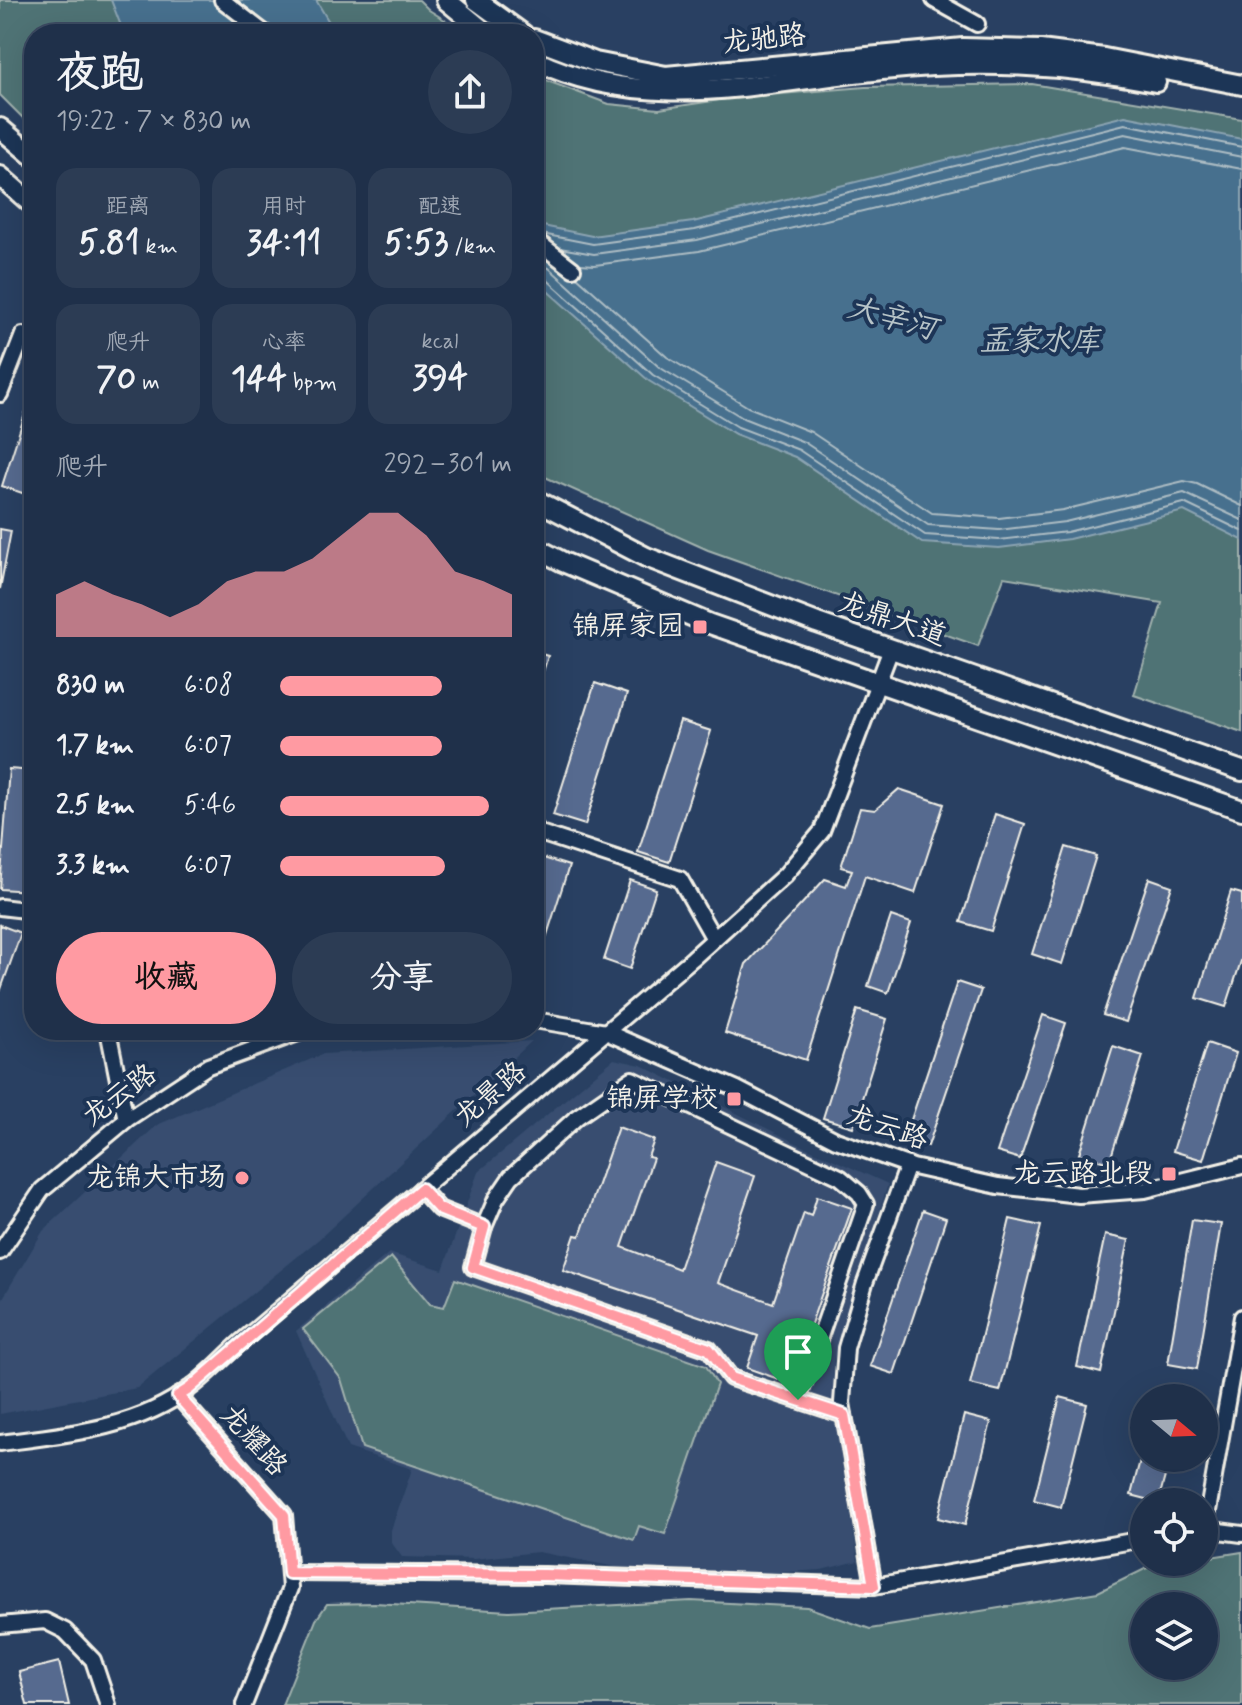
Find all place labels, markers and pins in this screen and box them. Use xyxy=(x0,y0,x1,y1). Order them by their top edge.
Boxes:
place label: 锦屏家园 xyxy=(572,609,684,646)
marker: 锦屏家园 xyxy=(691,618,709,636)
place label: 锦屏学校 xyxy=(606,1081,718,1118)
marker: 锦屏学校 xyxy=(725,1090,743,1108)
place label: 龙云路北段 xyxy=(1013,1156,1153,1193)
place label: 龙锦大市场 xyxy=(86,1160,226,1197)
marker: 龙云路北段 xyxy=(1160,1165,1178,1183)
marker: 龙锦大市场 xyxy=(233,1169,251,1187)
pin xyxy=(764,1318,832,1400)

